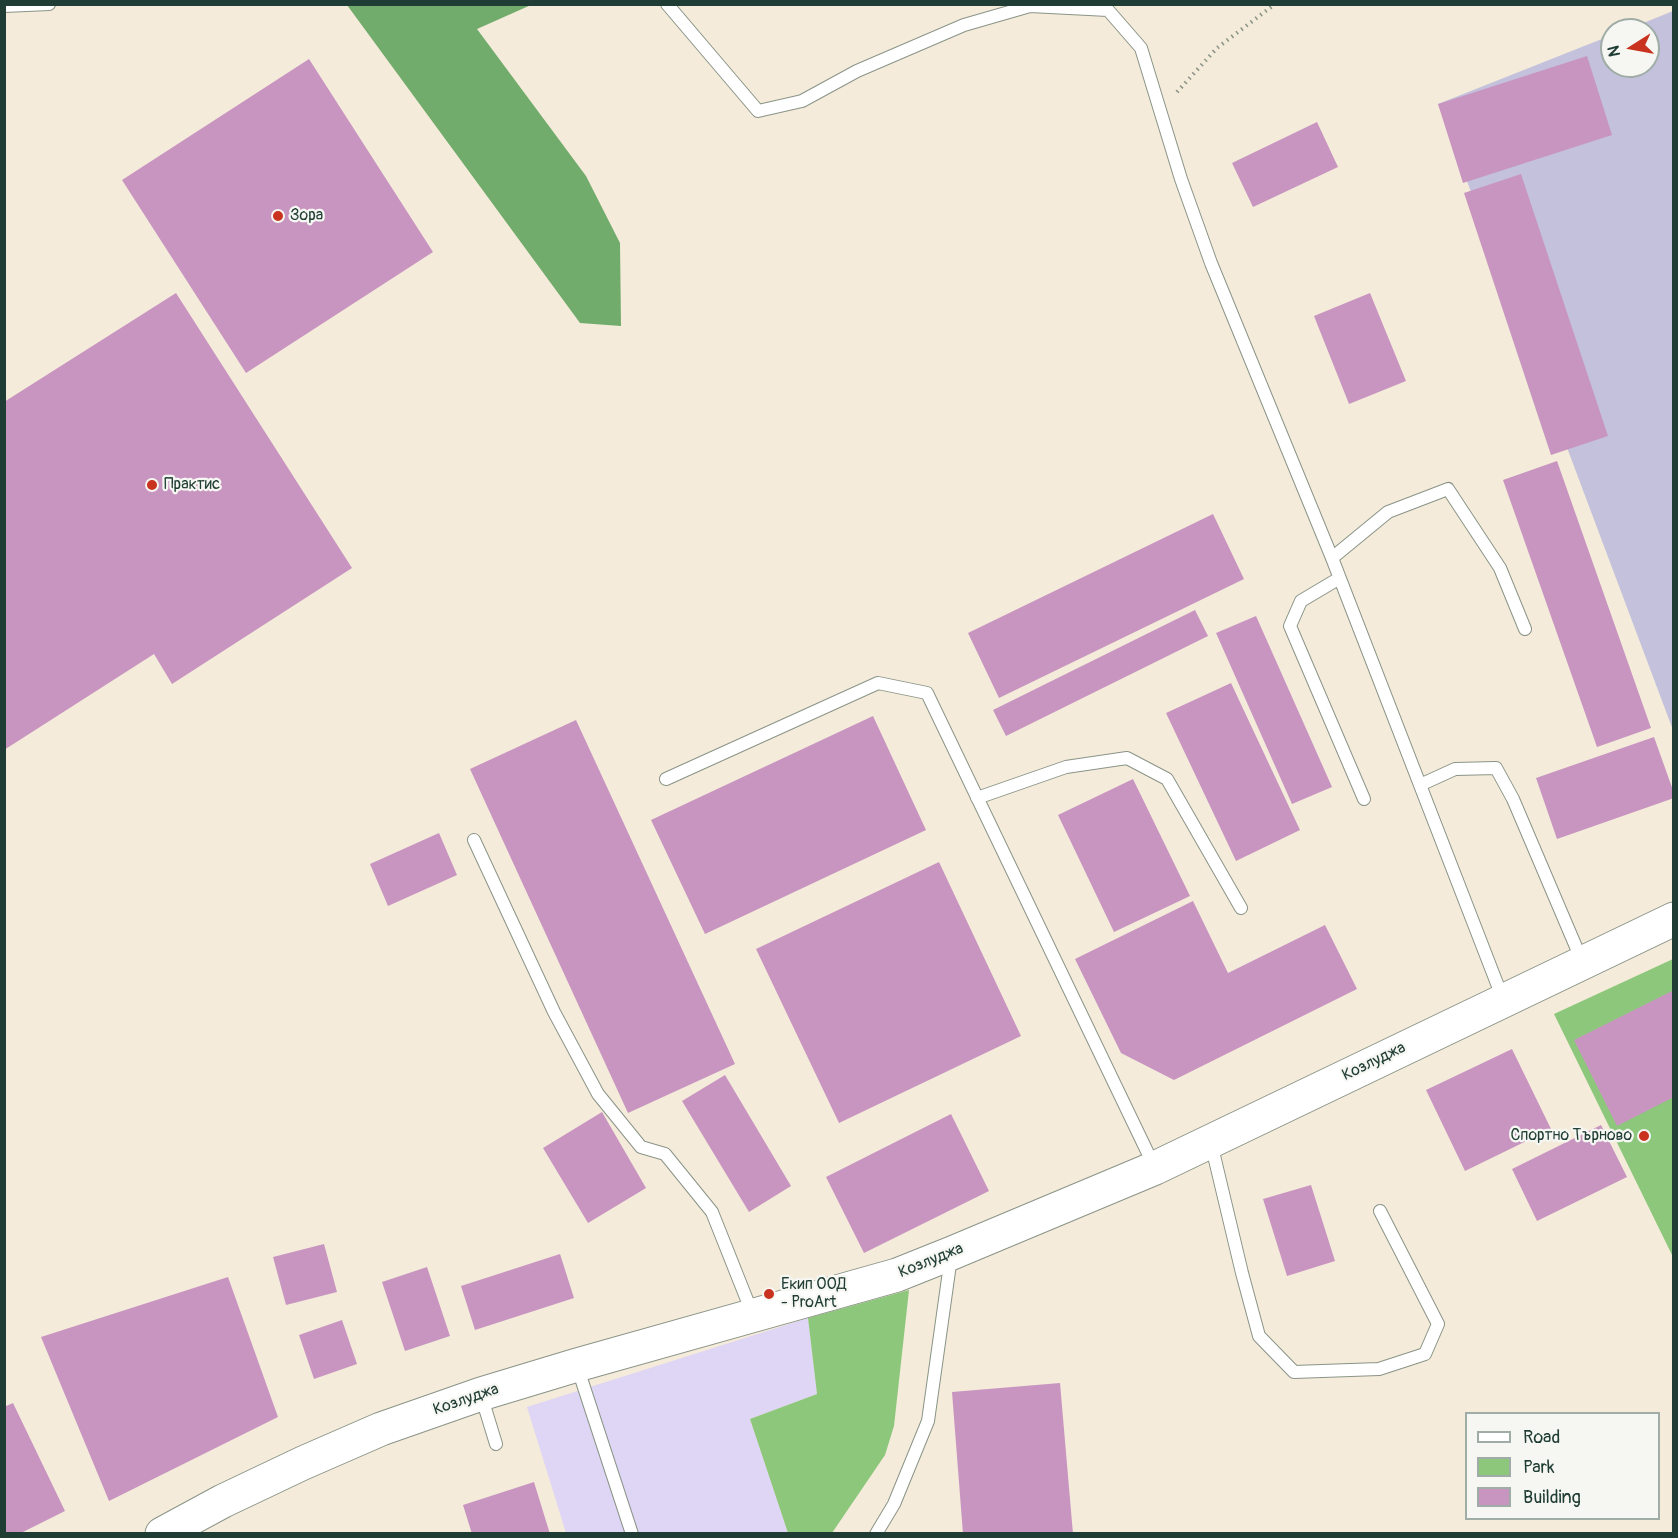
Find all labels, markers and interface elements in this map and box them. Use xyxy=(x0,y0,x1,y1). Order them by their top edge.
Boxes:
north arrow xyxy=(1600,18,1660,78)
text: N xyxy=(1603,44,1625,58)
place label: Зора xyxy=(290,206,323,226)
marker: Зора xyxy=(271,209,285,223)
place label: Практис xyxy=(164,475,220,495)
marker: Практис xyxy=(145,478,159,492)
street label: Козлуджа xyxy=(1339,1038,1409,1086)
place label: Спортно Търново xyxy=(1510,1126,1632,1146)
marker: Спортно Търново xyxy=(1637,1129,1651,1143)
street label: Козлуджа xyxy=(896,1239,966,1283)
place label: Екип ООД - ProArt xyxy=(781,1275,846,1313)
marker: Екип ООД - ProArt xyxy=(762,1287,776,1301)
street label: Козлуджа xyxy=(431,1380,501,1420)
legend xyxy=(1465,1412,1660,1520)
text: Road xyxy=(1523,1426,1560,1449)
text: Park xyxy=(1523,1456,1555,1479)
text: Building xyxy=(1523,1486,1581,1509)

